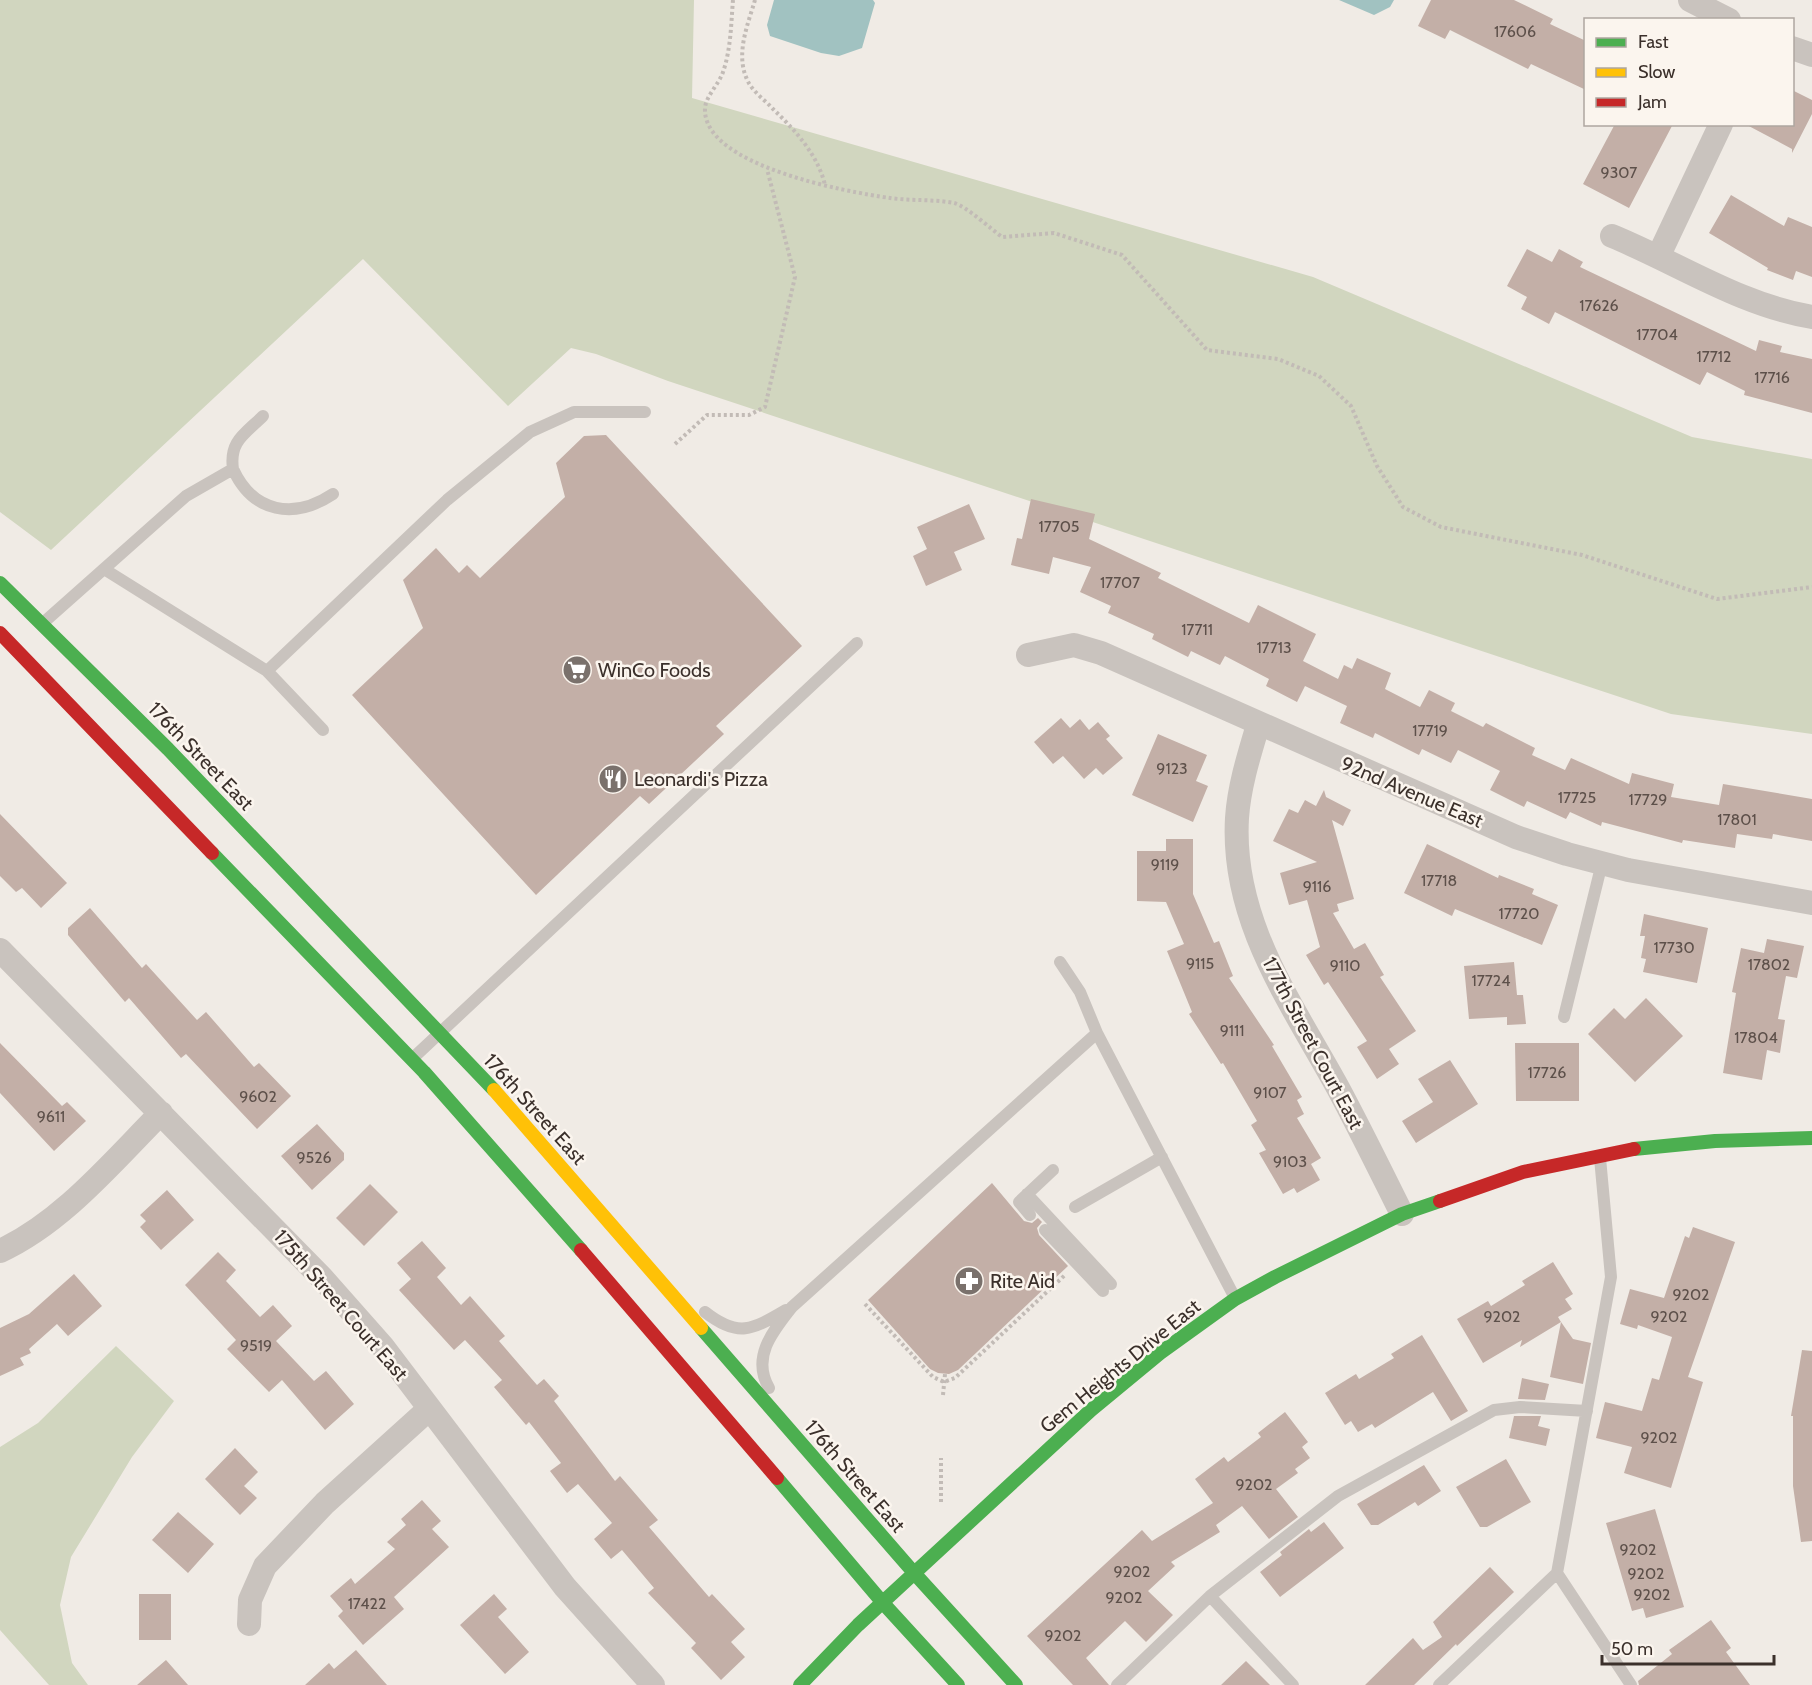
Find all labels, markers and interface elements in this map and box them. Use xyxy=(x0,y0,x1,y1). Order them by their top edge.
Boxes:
legend xyxy=(1584,18,1794,126)
house number: 17606 xyxy=(1494,22,1536,41)
text: Fast xyxy=(1638,31,1669,53)
text: Slow xyxy=(1638,61,1675,83)
text: Jam xyxy=(1637,91,1667,113)
house number: 9307 xyxy=(1601,163,1637,182)
house number: 17626 xyxy=(1579,296,1619,315)
house number: 17704 xyxy=(1636,325,1678,344)
house number: 17712 xyxy=(1697,347,1731,366)
house number: 17716 xyxy=(1754,368,1790,387)
house number: 17705 xyxy=(1039,517,1080,536)
house number: 17707 xyxy=(1100,573,1140,592)
house number: 17711 xyxy=(1181,620,1213,639)
house number: 17713 xyxy=(1256,638,1292,657)
supermarket icon: WinCo Foods xyxy=(561,654,593,686)
place label: WinCo Foods xyxy=(598,658,710,682)
street label: 176th Street East xyxy=(143,697,259,815)
house number: 17719 xyxy=(1412,721,1448,740)
street label: 92nd Avenue East xyxy=(1337,751,1487,833)
house number: 9123 xyxy=(1156,759,1188,778)
restaurant icon: Leonardi's Pizza xyxy=(597,763,629,795)
place label: Leonardi's Pizza xyxy=(634,767,768,791)
house number: 17725 xyxy=(1558,788,1596,807)
house number: 17729 xyxy=(1629,790,1667,809)
house number: 17801 xyxy=(1717,810,1757,829)
house number: 9119 xyxy=(1151,855,1179,874)
house number: 17718 xyxy=(1421,871,1457,890)
house number: 9116 xyxy=(1303,877,1331,896)
house number: 17720 xyxy=(1499,904,1539,923)
house number: 17730 xyxy=(1653,938,1695,957)
street label: 177th Street Court East xyxy=(1257,953,1369,1133)
house number: 9115 xyxy=(1186,954,1214,973)
house number: 17802 xyxy=(1748,955,1790,974)
house number: 9110 xyxy=(1330,956,1360,975)
house number: 17724 xyxy=(1472,971,1510,990)
house number: 9111 xyxy=(1220,1021,1244,1040)
house number: 17804 xyxy=(1734,1028,1778,1047)
street label: 176th Street East xyxy=(479,1049,591,1170)
house number: 17726 xyxy=(1528,1063,1566,1082)
house number: 9107 xyxy=(1253,1083,1287,1102)
house number: 9602 xyxy=(239,1087,277,1106)
house number: 9611 xyxy=(37,1107,65,1126)
house number: 9526 xyxy=(296,1148,332,1167)
house number: 9103 xyxy=(1273,1152,1307,1171)
street label: 175th Street Court East xyxy=(269,1225,413,1386)
pharmacy icon: Rite Aid xyxy=(953,1265,985,1297)
place label: Rite Aid xyxy=(990,1269,1055,1293)
house number: 9202 xyxy=(1672,1285,1710,1304)
street label: Gem Heights Drive East xyxy=(1035,1294,1205,1438)
house number: 9202 xyxy=(1483,1307,1521,1326)
house number: 9202 xyxy=(1650,1307,1688,1326)
house number: 9519 xyxy=(240,1336,272,1355)
street label: 176th Street East xyxy=(800,1415,911,1537)
house number: 9202 xyxy=(1640,1428,1678,1447)
house number: 9202 xyxy=(1235,1475,1273,1494)
house number: 9202 xyxy=(1619,1540,1657,1559)
house number: 9202 xyxy=(1113,1562,1151,1581)
house number: 9202 xyxy=(1627,1564,1665,1583)
house number: 9202 xyxy=(1633,1585,1671,1604)
house number: 9202 xyxy=(1105,1588,1143,1607)
house number: 17422 xyxy=(348,1594,386,1613)
house number: 9202 xyxy=(1044,1626,1082,1645)
scale bar xyxy=(1602,1628,1774,1666)
text: 50 m xyxy=(1611,1638,1653,1660)

